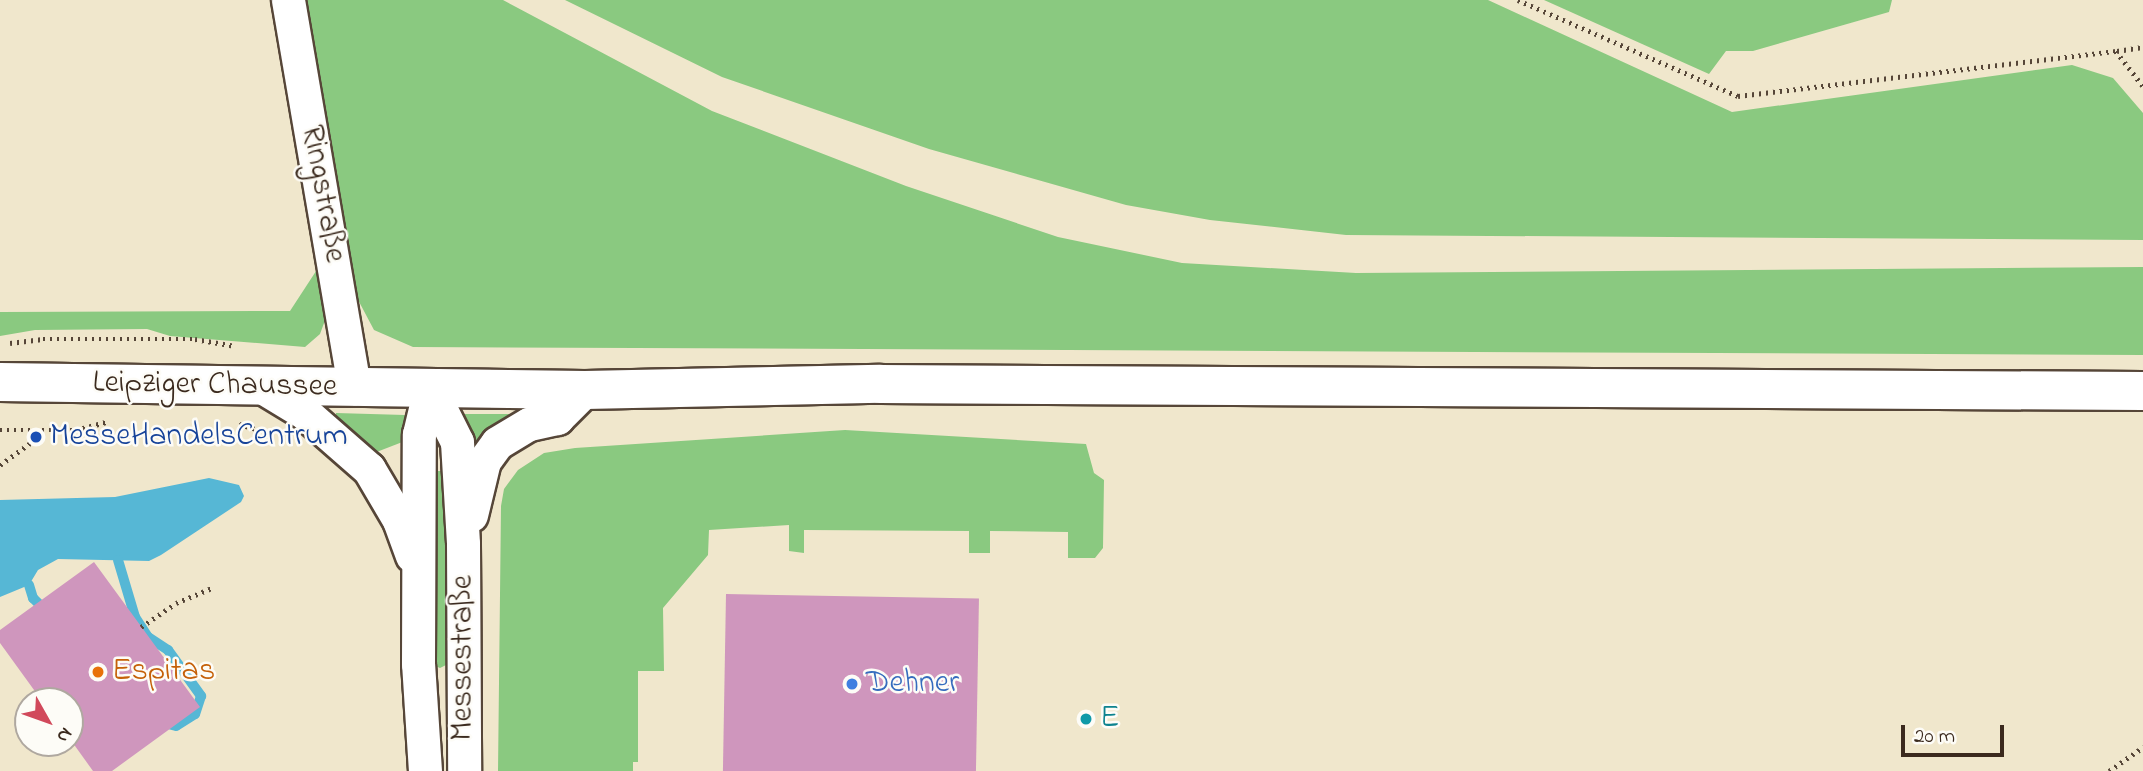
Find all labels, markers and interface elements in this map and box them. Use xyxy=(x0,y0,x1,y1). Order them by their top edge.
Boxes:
street label: Ringstraße xyxy=(291,122,353,266)
street label: Leipziger Chaussee xyxy=(92,365,338,407)
place label: MesseHandelsCentrum xyxy=(50,418,348,456)
marker: MesseHandelsCentrum xyxy=(28,429,44,445)
street label: Messestraße xyxy=(445,575,483,741)
place label: Espitas xyxy=(112,653,215,691)
marker: Espitas xyxy=(90,664,106,680)
place label: Dehner xyxy=(866,665,959,703)
marker: Dehner xyxy=(844,676,860,692)
north arrow xyxy=(14,687,84,757)
place label: E xyxy=(1100,700,1119,738)
marker: E xyxy=(1078,711,1094,727)
scale bar xyxy=(1905,712,2008,756)
text: N xyxy=(49,721,78,748)
text: 20 m xyxy=(1914,722,1955,752)

